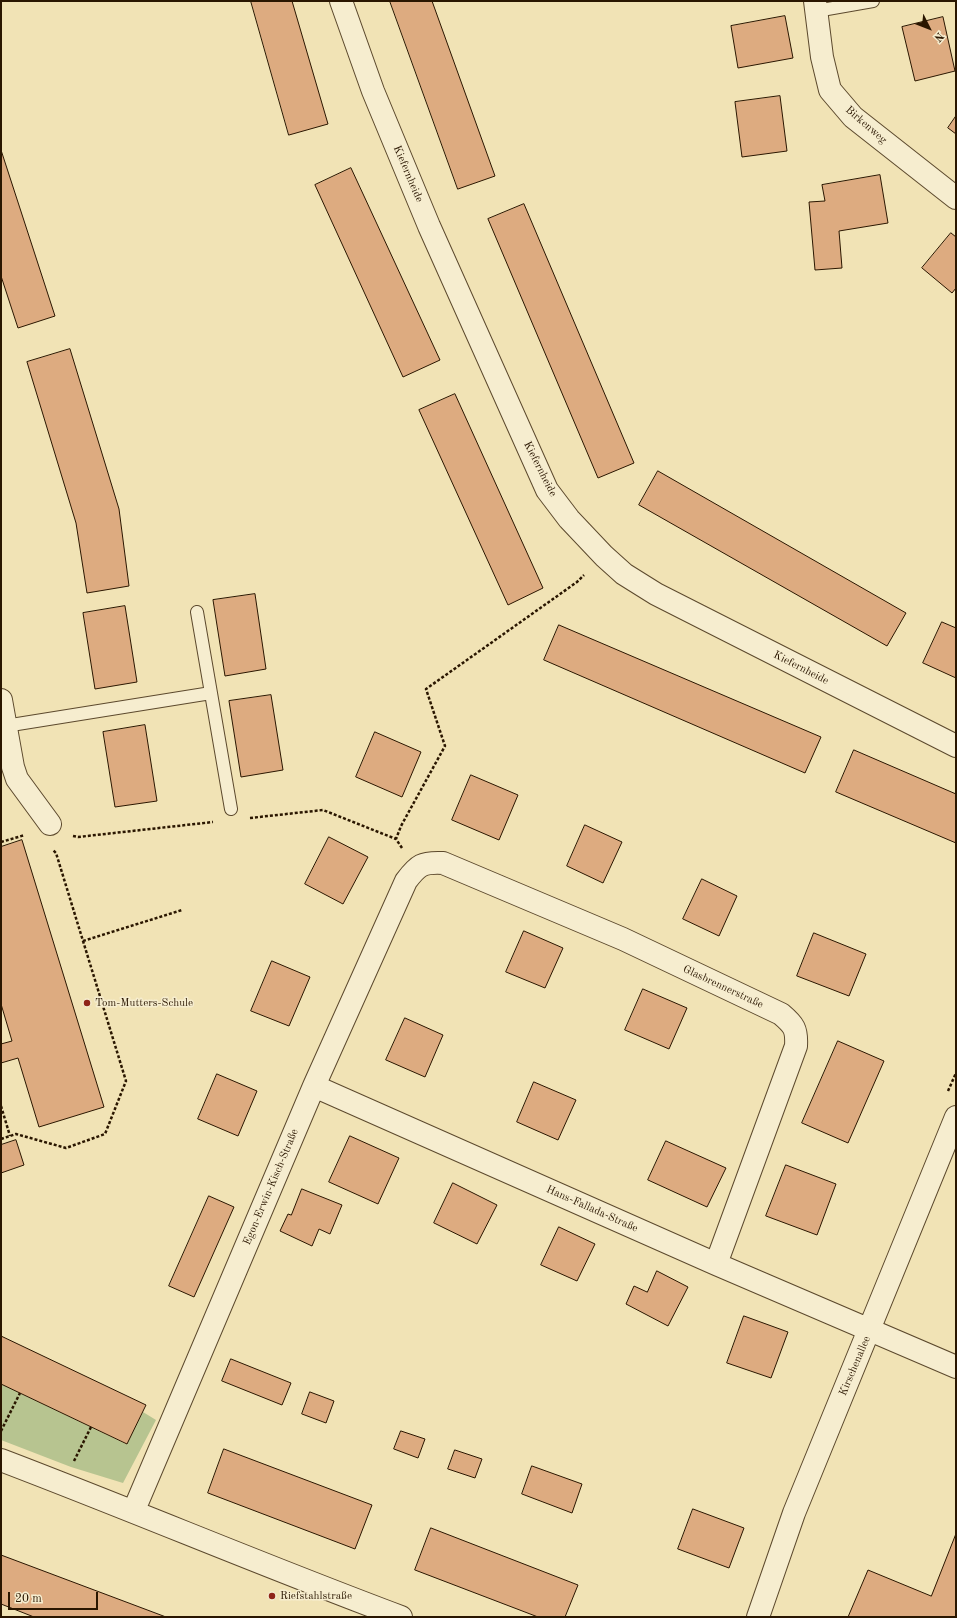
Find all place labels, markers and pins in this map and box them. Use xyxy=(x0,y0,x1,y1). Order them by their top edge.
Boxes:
place label: Tom-Mutters-Schule xyxy=(95,996,193,1010)
marker: Tom-Mutters-Schule xyxy=(82,998,92,1008)
place label: Riefstahlstraße xyxy=(280,1589,352,1603)
marker: Riefstahlstraße xyxy=(267,1591,277,1601)

